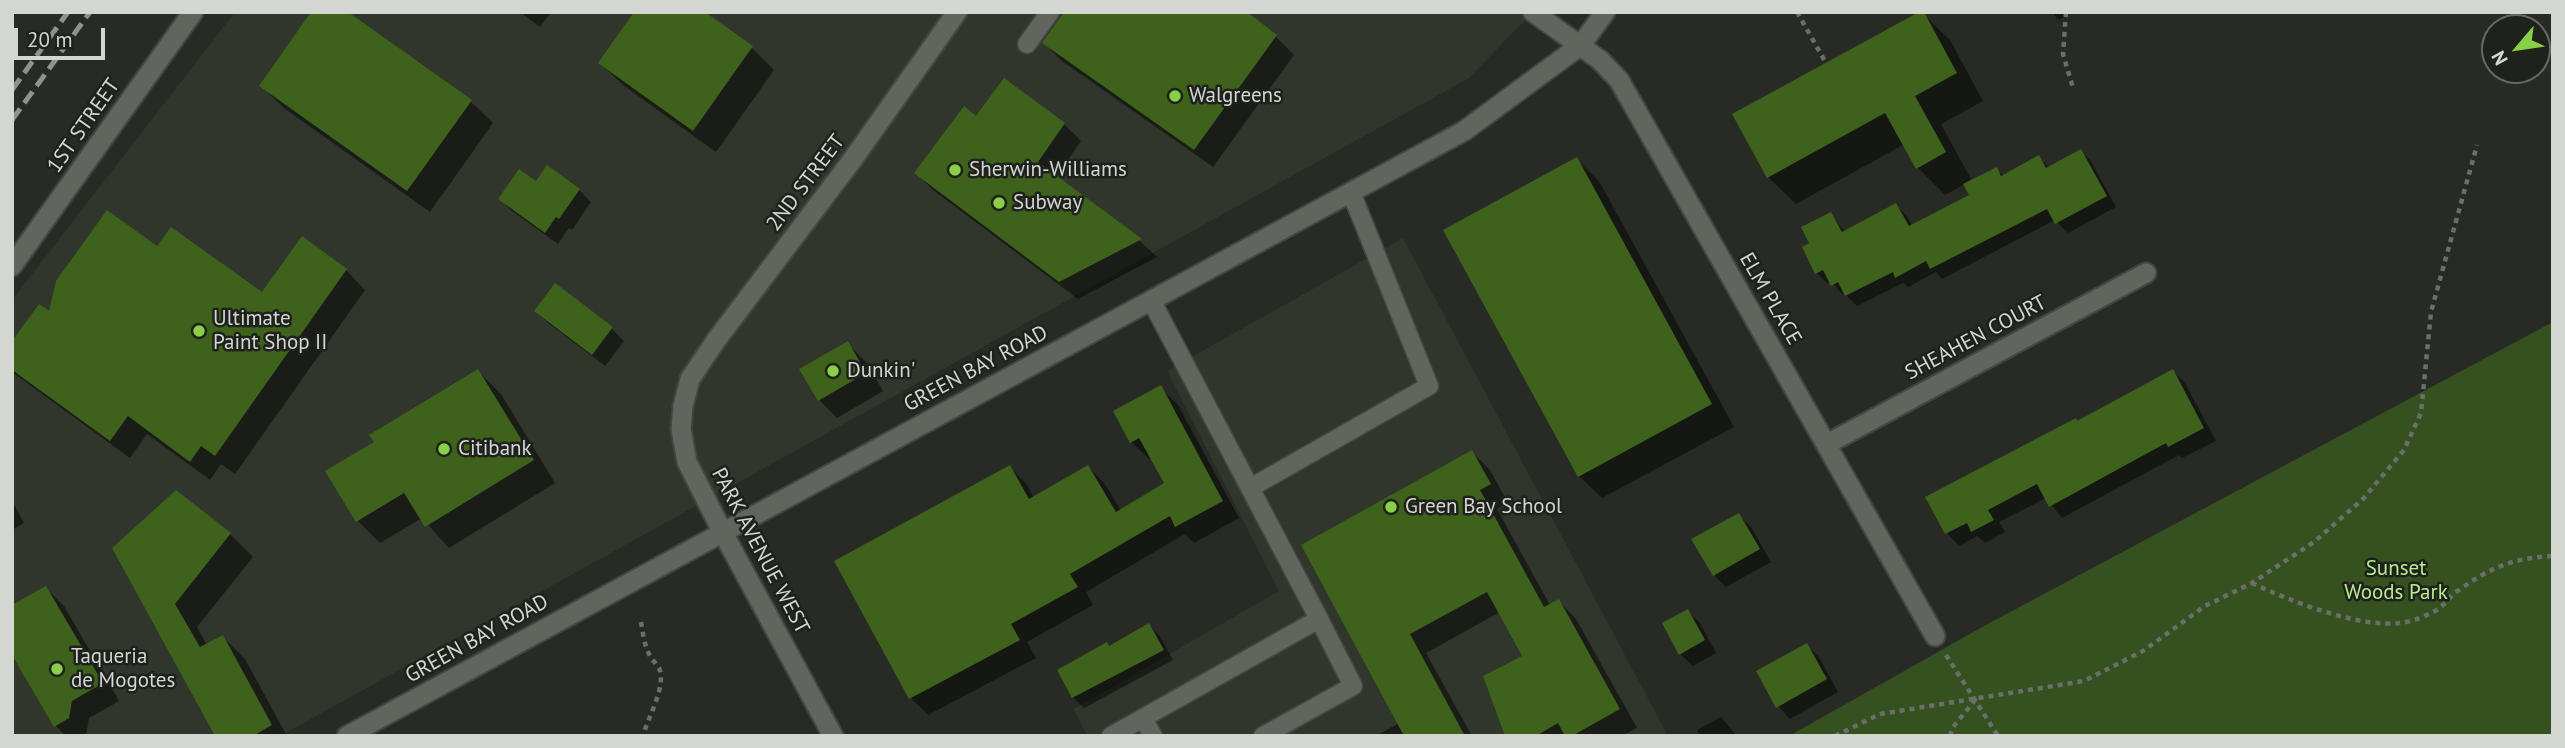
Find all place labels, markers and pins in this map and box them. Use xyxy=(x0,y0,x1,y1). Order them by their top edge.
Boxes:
place label: Walgreens xyxy=(1189,83,1282,109)
marker: Walgreens xyxy=(1167,88,1183,104)
place label: Sherwin-Williams xyxy=(969,157,1127,183)
marker: Sherwin-Williams xyxy=(947,162,963,178)
place label: Subway xyxy=(1013,190,1082,216)
marker: Subway xyxy=(991,195,1007,211)
place label: Ultimate Paint Shop II xyxy=(213,306,327,356)
marker: Ultimate Paint Shop II xyxy=(191,323,207,339)
place label: Dunkin' xyxy=(847,358,915,384)
marker: Dunkin' xyxy=(825,363,841,379)
place label: Citibank xyxy=(458,436,532,462)
marker: Citibank xyxy=(436,441,452,457)
place label: Green Bay School xyxy=(1405,494,1562,520)
marker: Green Bay School xyxy=(1383,499,1399,515)
place label: Taqueria de Mogotes xyxy=(71,644,175,694)
marker: Taqueria de Mogotes xyxy=(49,661,65,677)

